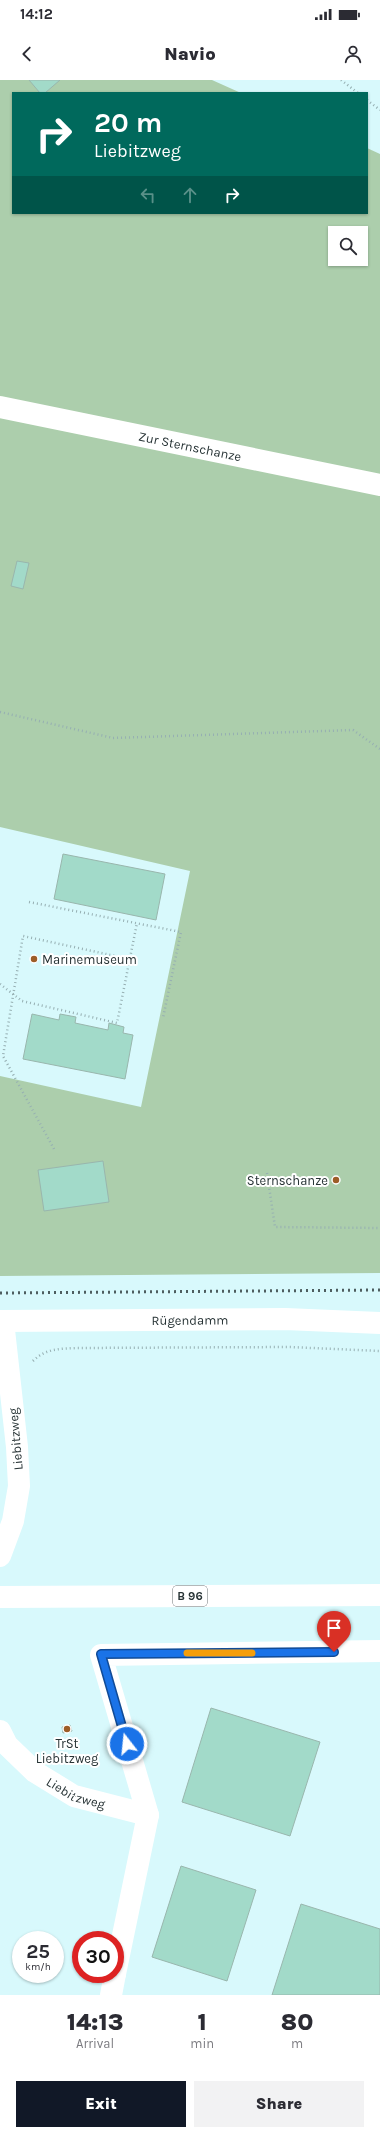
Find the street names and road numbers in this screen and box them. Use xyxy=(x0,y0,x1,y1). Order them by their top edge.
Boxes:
street label: Zur Sternschanze xyxy=(137,429,243,464)
street label: Rügendamm xyxy=(151,1312,229,1328)
street label: Liebitzweg xyxy=(5,1406,26,1471)
road number: B 96 xyxy=(173,1586,207,1606)
street label: Liebitzweg xyxy=(44,1774,107,1812)

